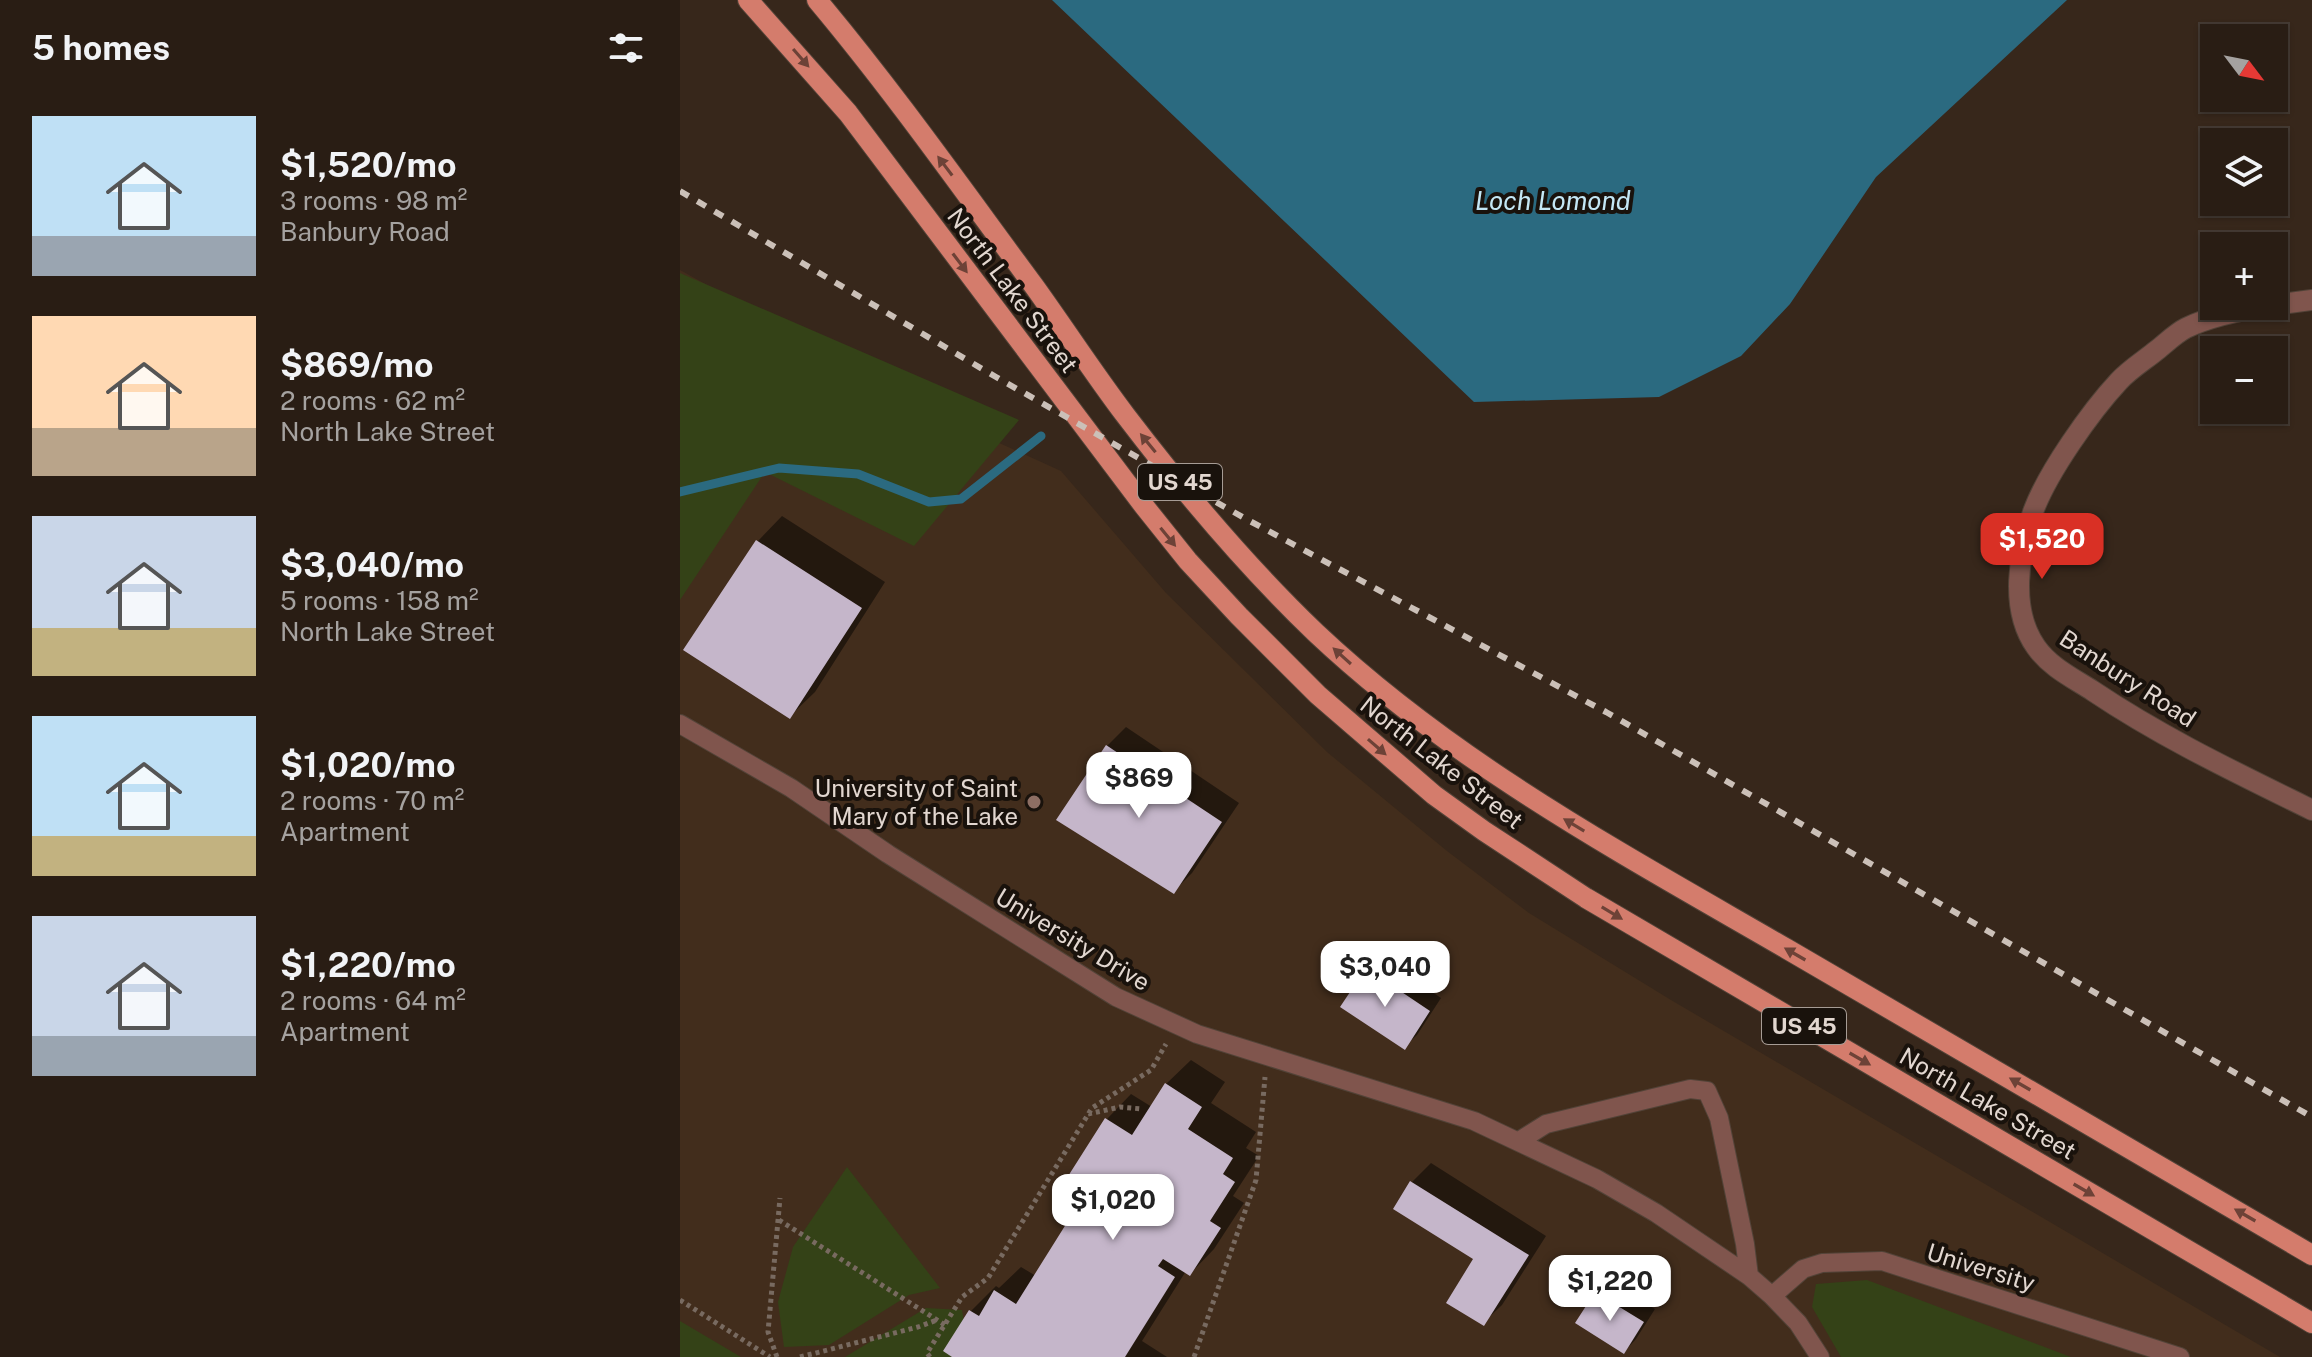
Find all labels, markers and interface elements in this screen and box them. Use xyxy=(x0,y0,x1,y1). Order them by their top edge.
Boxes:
north arrow xyxy=(2200,24,2288,112)
map controls xyxy=(2200,24,2288,424)
icon: filters xyxy=(604,26,648,70)
text: 5 homes xyxy=(32,28,170,68)
one-way arrow xyxy=(791,48,809,67)
button: layers xyxy=(2200,128,2288,216)
text: $1,520/mo xyxy=(280,145,457,185)
icon: home xyxy=(96,148,192,244)
one-way arrow xyxy=(937,156,953,176)
text: 3 rooms · 98 m² xyxy=(280,185,467,216)
water label: Loch Lomond xyxy=(1475,185,1631,216)
street label: North Lake Street xyxy=(942,202,1084,378)
text: Banbury Road xyxy=(280,216,450,247)
button: + xyxy=(2200,232,2288,320)
one-way arrow xyxy=(952,253,968,273)
button: − xyxy=(2200,336,2288,424)
text: $869/mo xyxy=(280,345,434,385)
icon: home xyxy=(96,348,192,444)
text: 2 rooms · 62 m² xyxy=(280,385,465,416)
text: North Lake Street xyxy=(280,416,495,447)
one-way arrow xyxy=(1140,433,1157,453)
road number: US 45 xyxy=(1138,464,1222,500)
pin: $1,520 xyxy=(1977,513,2107,581)
text: $1,520 xyxy=(1999,523,2085,554)
one-way arrow xyxy=(1160,527,1176,547)
text: $3,040/mo xyxy=(280,545,464,585)
icon: home xyxy=(96,548,192,644)
text: 5 rooms · 158 m² xyxy=(280,585,479,616)
text: North Lake Street xyxy=(280,616,495,647)
street label: Banbury Road xyxy=(2055,624,2201,732)
one-way arrow xyxy=(1332,648,1352,665)
street label: North Lake Street xyxy=(1355,690,1529,834)
one-way arrow xyxy=(1366,738,1386,755)
text: $1,020/mo xyxy=(280,745,456,785)
icon: home xyxy=(96,748,192,844)
pin: $869 xyxy=(1092,752,1186,820)
text: $869 xyxy=(1104,762,1174,793)
place label: University of Saint Mary of the Lake xyxy=(814,774,1018,830)
text: 2 rooms · 70 m² xyxy=(280,785,464,816)
marker: University of Saint Mary of the Lake xyxy=(1025,793,1043,811)
text: Apartment xyxy=(280,816,410,847)
one-way arrow xyxy=(1563,818,1585,832)
street label: University Drive xyxy=(991,882,1155,996)
one-way arrow xyxy=(1600,906,1623,920)
pin: $3,040 xyxy=(1320,941,1450,1009)
text: $1,220/mo xyxy=(280,945,456,985)
one-way arrow xyxy=(1784,947,1807,961)
icon: home xyxy=(96,948,192,1044)
text: $3,040 xyxy=(1339,951,1431,982)
text: 2 rooms · 64 m² xyxy=(280,985,466,1016)
road number: US 45 xyxy=(1762,1008,1846,1044)
text: Apartment xyxy=(280,1016,410,1047)
street label: North Lake Street xyxy=(1895,1041,2081,1165)
one-way arrow xyxy=(1849,1052,1871,1066)
one-way arrow xyxy=(2009,1077,2031,1091)
pin: $1,020 xyxy=(1048,1174,1178,1242)
one-way arrow xyxy=(2073,1183,2096,1197)
text: $1,020 xyxy=(1070,1184,1156,1215)
one-way arrow xyxy=(2234,1209,2256,1223)
street label: University xyxy=(1924,1237,2039,1297)
pin: $1,220 xyxy=(1545,1255,1675,1323)
text: $1,220 xyxy=(1567,1265,1653,1296)

